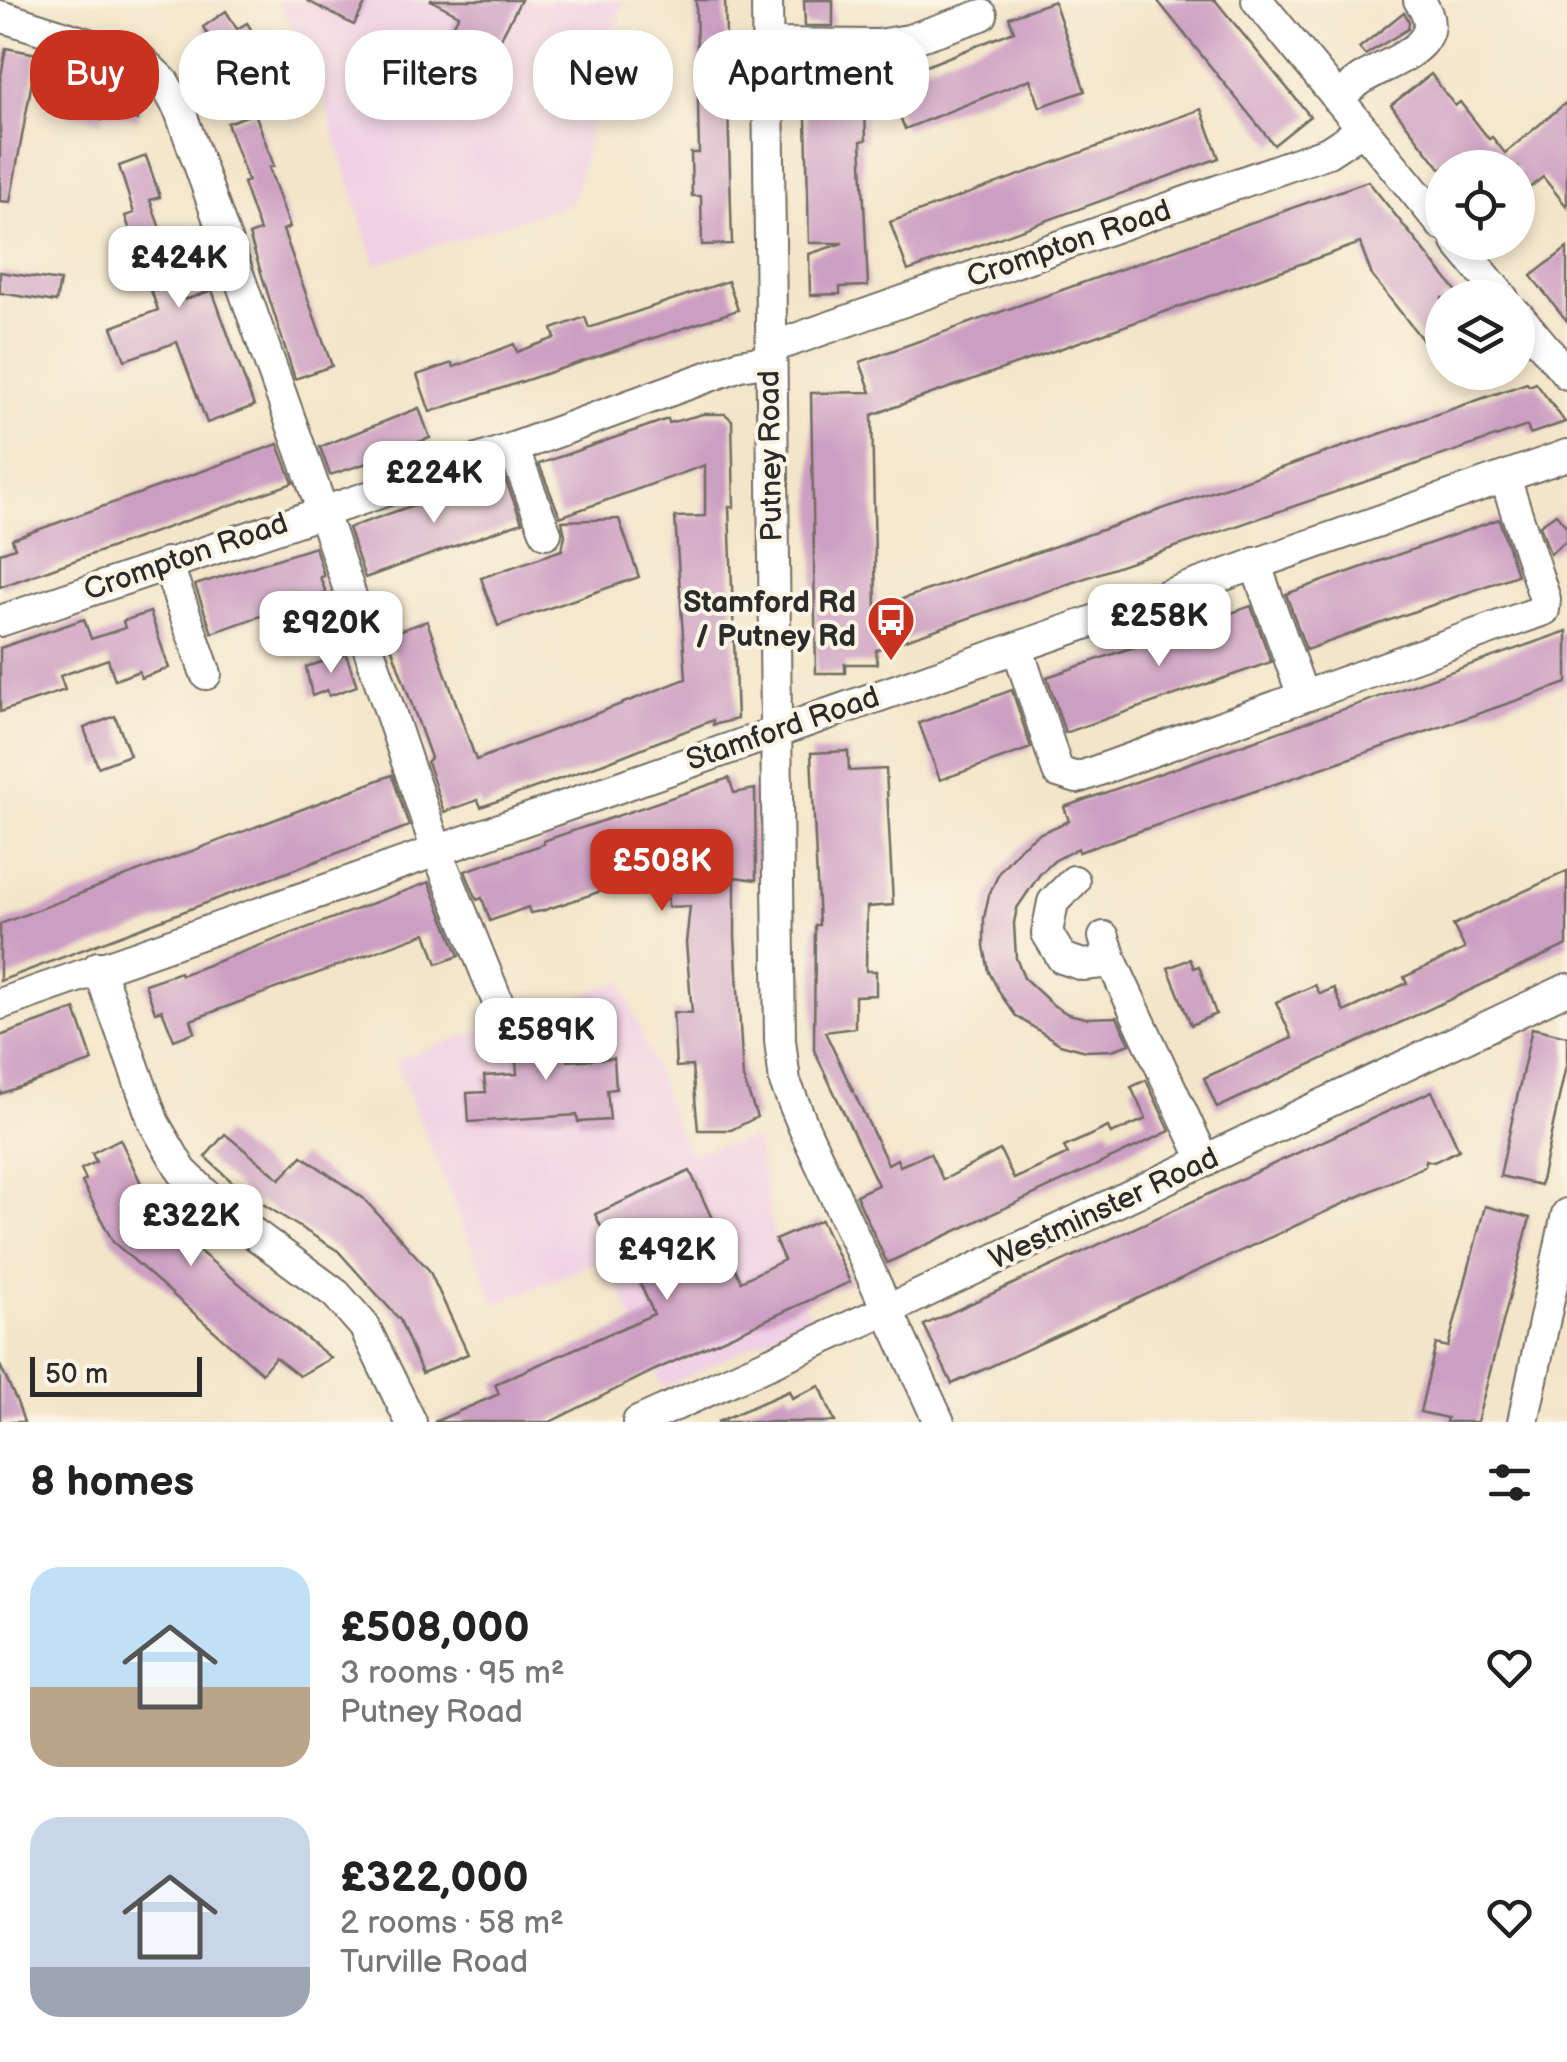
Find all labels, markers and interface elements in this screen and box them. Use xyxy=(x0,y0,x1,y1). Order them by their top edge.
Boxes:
chip: Buy xyxy=(30,30,159,120)
chip: Rent xyxy=(179,30,325,120)
chip: Filters xyxy=(345,30,513,120)
chip: New xyxy=(533,30,673,120)
chip: Apartment xyxy=(693,30,929,120)
map controls xyxy=(1425,150,1535,390)
button: locate xyxy=(1425,150,1535,260)
street label: Crompton Road xyxy=(962,192,1176,296)
pin: £424K xyxy=(109,226,249,311)
text: £424K xyxy=(130,239,228,278)
button: layers xyxy=(1425,280,1535,390)
street label: Putney Road xyxy=(752,370,790,542)
pin: £224K xyxy=(364,441,504,526)
text: £224K xyxy=(385,454,483,493)
street label: Crompton Road xyxy=(79,505,293,609)
pin: £258K xyxy=(1089,584,1229,669)
place label: Stamford Rd / Putney Rd xyxy=(683,585,856,655)
pin: £920K xyxy=(261,591,401,676)
bus stop icon: Stamford Rd / Putney Rd xyxy=(865,594,917,662)
text: £258K xyxy=(1110,597,1208,636)
text: £920K xyxy=(282,604,380,643)
street label: Stamford Road xyxy=(682,679,884,779)
pin: £508K xyxy=(592,829,732,914)
text: £508K xyxy=(612,842,712,881)
pin: £589K xyxy=(476,998,616,1083)
text: £589K xyxy=(497,1011,595,1050)
street label: Westminster Road xyxy=(984,1140,1224,1278)
pin: £322K xyxy=(121,1184,261,1269)
text: £322K xyxy=(142,1197,240,1236)
pin: £492K xyxy=(597,1218,737,1303)
text: £492K xyxy=(618,1231,716,1270)
scale bar xyxy=(30,1352,202,1396)
text: 50 m xyxy=(45,1358,108,1391)
icon: filters xyxy=(1482,1455,1537,1510)
text: 8 homes xyxy=(30,1457,194,1508)
text: £508,000 xyxy=(340,1603,530,1654)
icon: home xyxy=(110,1607,230,1727)
icon: heart xyxy=(1482,1640,1537,1695)
text: 3 rooms · 95 m² xyxy=(340,1654,565,1693)
text: Putney Road xyxy=(340,1693,523,1732)
text: £322,000 xyxy=(340,1853,529,1904)
icon: home xyxy=(110,1857,230,1977)
icon: heart xyxy=(1482,1890,1537,1945)
text: 2 rooms · 58 m² xyxy=(340,1904,564,1943)
text: Turville Road xyxy=(340,1943,528,1982)

